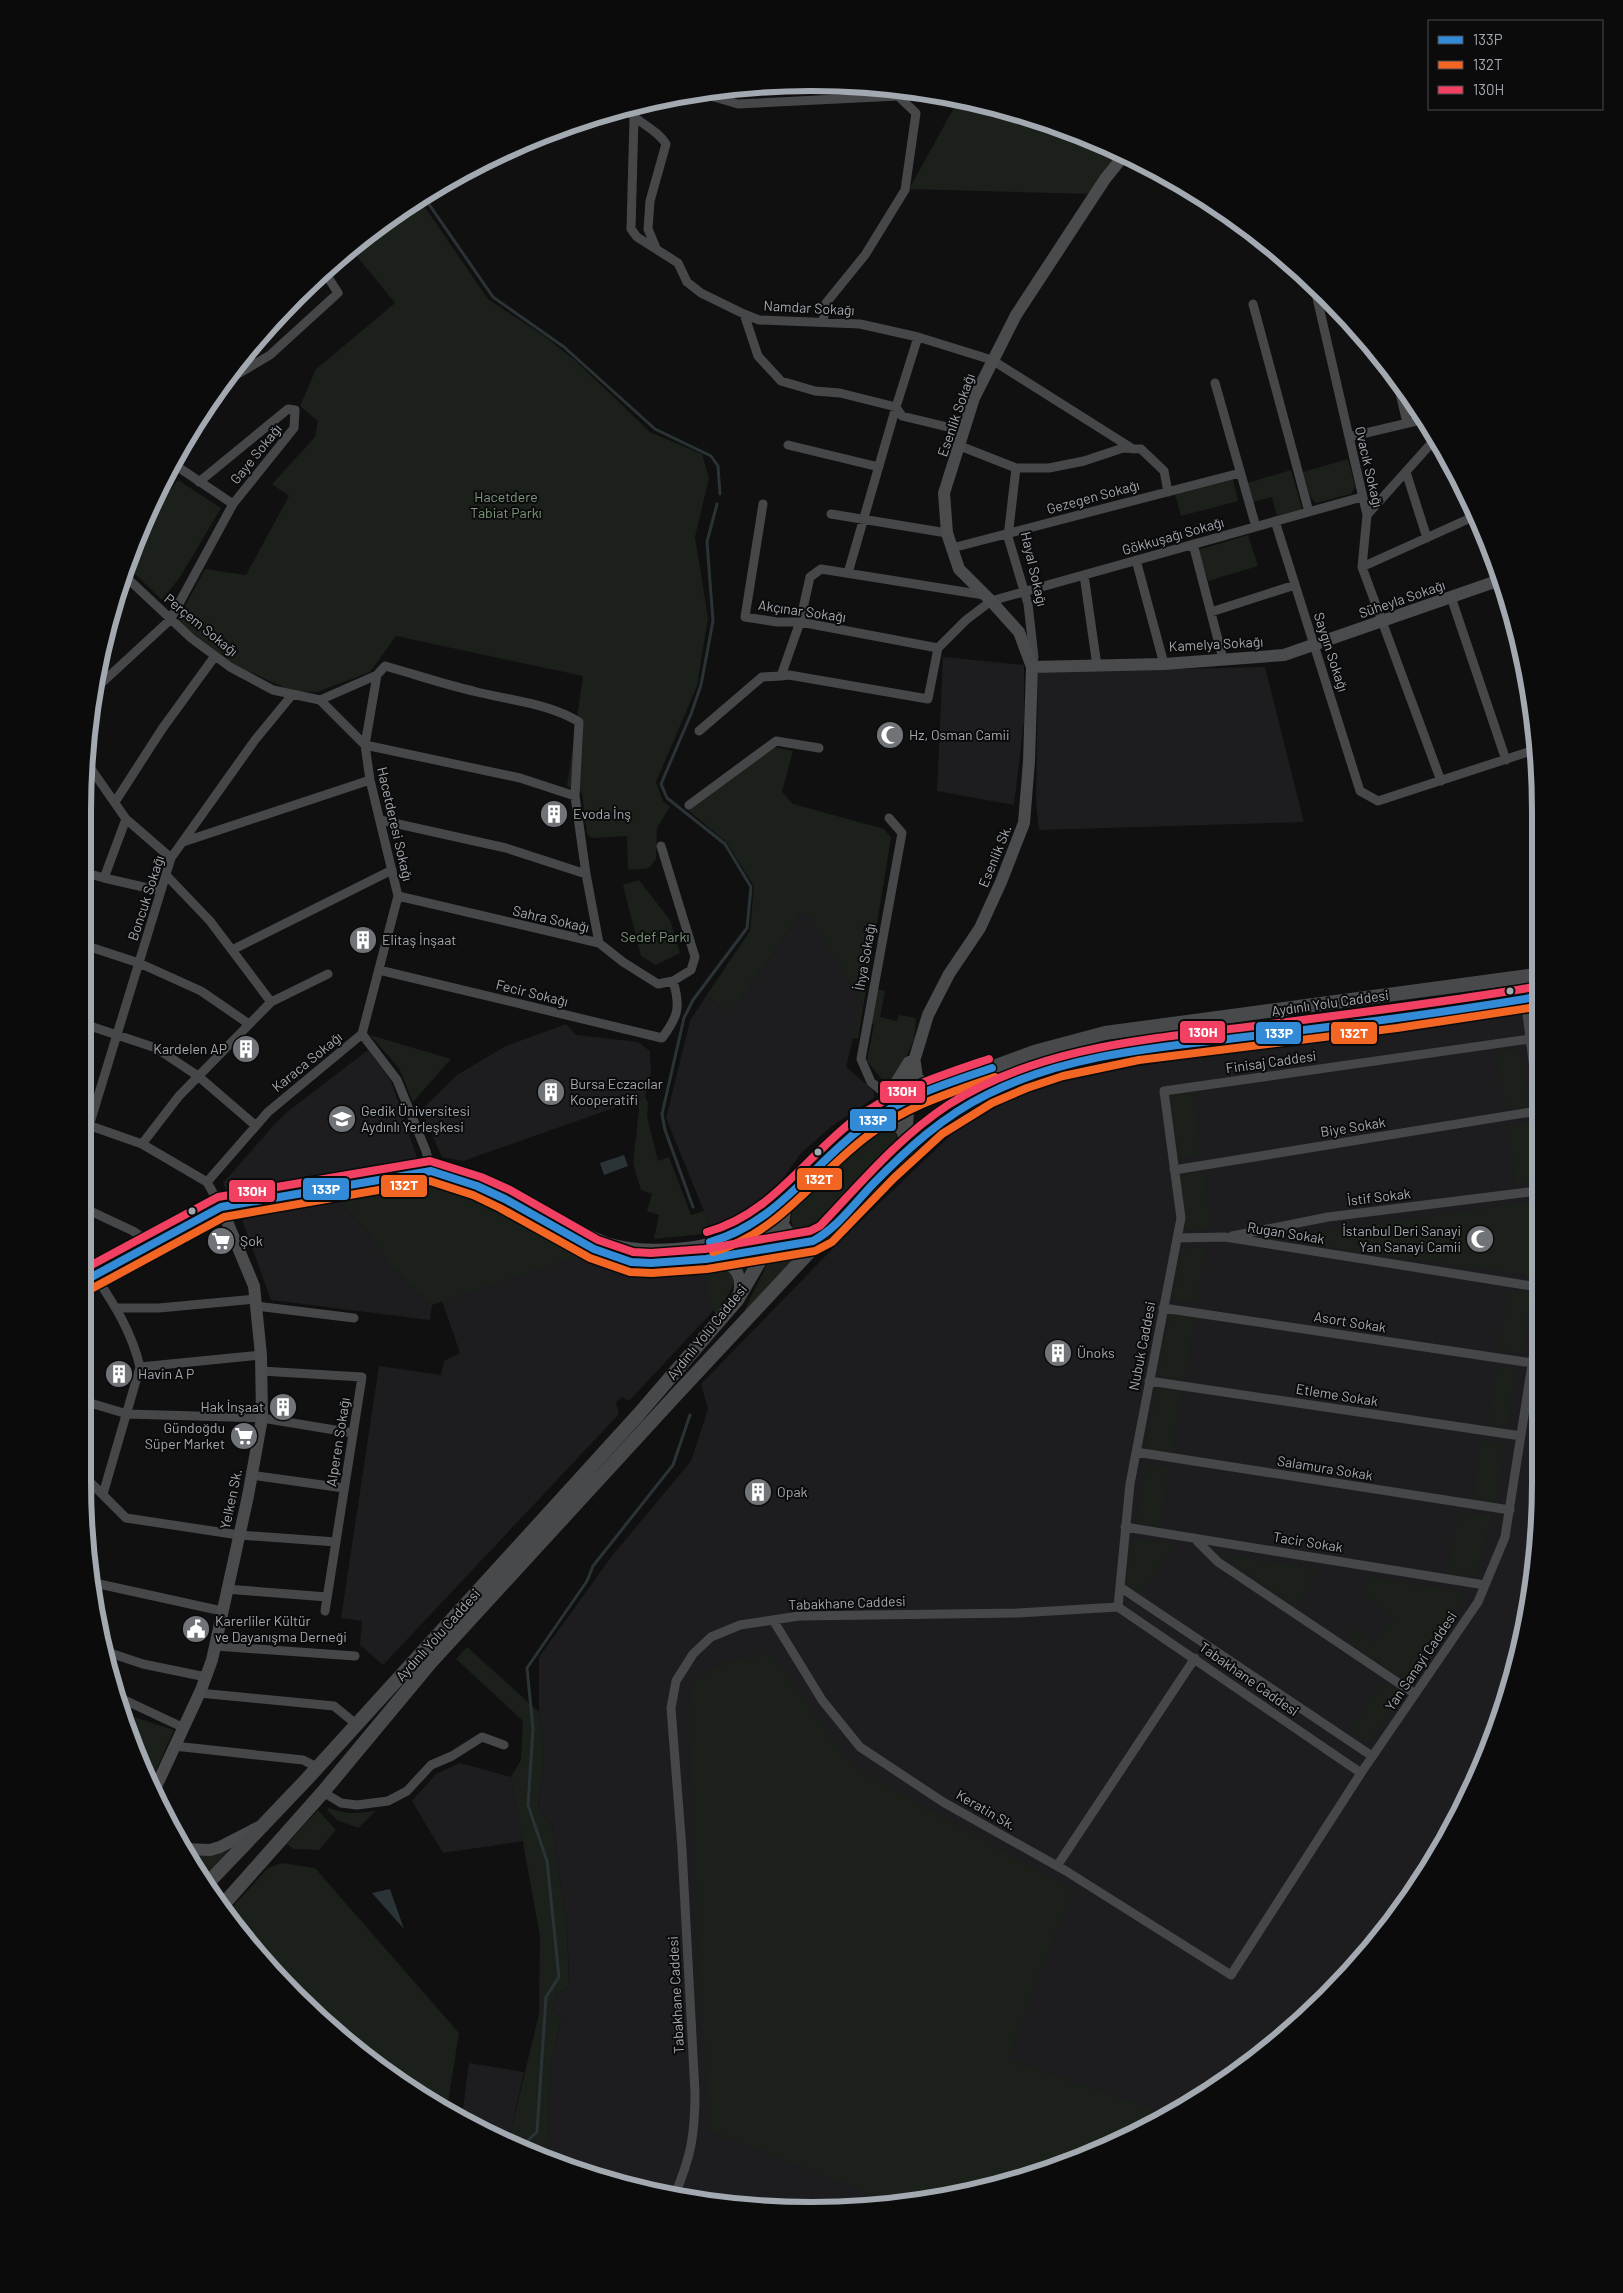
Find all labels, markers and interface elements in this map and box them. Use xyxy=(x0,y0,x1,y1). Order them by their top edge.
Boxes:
legend xyxy=(1428,20,1603,110)
text: 133P xyxy=(1473,30,1503,48)
text: 132T xyxy=(1473,55,1503,73)
text: 130H xyxy=(1473,80,1504,98)
street label: Namdar Sokağı xyxy=(763,297,855,318)
street label: Esenlik Sokağı xyxy=(933,371,978,459)
street label: Gaye Sokağı xyxy=(226,420,285,487)
street label: Ovacık Sokağı xyxy=(1352,425,1387,509)
street label: Gezegen Sokağı xyxy=(1045,476,1141,517)
park label: Hacetdere Tabiat Parkı xyxy=(470,488,542,521)
street label: Gökkuşağı Sokağı xyxy=(1120,513,1226,558)
street label: Hayal Sokağı xyxy=(1018,530,1051,608)
street label: Süheyla Sokağı xyxy=(1356,576,1447,621)
street label: Perçem Sokağı xyxy=(161,590,242,660)
street label: Akçınar Sokağı xyxy=(757,596,847,625)
street label: Saygın Sokağı xyxy=(1311,610,1352,694)
street label: Kamelya Sokağı xyxy=(1168,633,1264,654)
mosque icon: Hz, Osman Camii xyxy=(875,720,905,750)
place label: Hz, Osman Camii xyxy=(909,726,1010,743)
street label: Hacetderesi Sokağı xyxy=(374,765,417,883)
building icon: Evoda İnş xyxy=(539,799,569,829)
place label: Evoda İnş xyxy=(573,805,631,822)
street label: Esenlik Sk. xyxy=(974,822,1015,890)
street label: Boncuk Sokağı xyxy=(124,853,167,943)
street label: Sahra Sokağı xyxy=(511,901,591,936)
street label: İhya Sokağı xyxy=(850,922,879,992)
building icon: Elitaş İnşaat xyxy=(348,925,378,955)
park label: Sedef Parkı xyxy=(621,928,689,945)
place label: Elitaş İnşaat xyxy=(382,931,456,948)
street label: Fecir Sokağı xyxy=(494,975,570,1010)
street label: Aydınlı Yolu Caddesi xyxy=(1270,986,1390,1019)
unlabelled marker xyxy=(1505,986,1515,996)
line badge: 130H xyxy=(1179,1020,1226,1044)
line badge: 133P xyxy=(1255,1021,1302,1045)
line badge: 132T xyxy=(1330,1021,1378,1045)
text: 130H xyxy=(1188,1023,1218,1040)
text: 133P xyxy=(1265,1024,1293,1041)
text: 132T xyxy=(1340,1024,1368,1041)
street label: Karaca Sokağı xyxy=(268,1028,345,1095)
building icon: Kardelen AP xyxy=(231,1034,261,1064)
place label: Kardelen AP xyxy=(153,1040,227,1057)
street label: Finisaj Caddesi xyxy=(1225,1047,1317,1076)
place label: Bursa Eczacılar Kooperatifi xyxy=(570,1075,663,1108)
building icon: Bursa Eczacılar Kooperatifi xyxy=(536,1077,566,1107)
line badge: 130H xyxy=(879,1080,926,1104)
text: 130H xyxy=(887,1082,917,1099)
place label: Gedik Üniversitesi Aydınlı Yerleşkesi xyxy=(361,1102,470,1135)
school or university icon: Gedik Üniversitesi Aydınlı Yerleşkesi xyxy=(327,1104,357,1134)
line badge: 133P xyxy=(849,1108,897,1132)
text: 133P xyxy=(859,1111,887,1128)
street label: Biye Sokak xyxy=(1319,1113,1387,1140)
unlabelled marker xyxy=(813,1147,823,1157)
line badge: 132T xyxy=(796,1167,843,1191)
text: 132T xyxy=(805,1170,833,1187)
line badge: 132T xyxy=(380,1174,428,1198)
text: 132T xyxy=(390,1176,418,1193)
line badge: 133P xyxy=(302,1177,350,1201)
line badge: 130H xyxy=(228,1179,276,1203)
text: 133P xyxy=(312,1180,340,1197)
text: 130H xyxy=(237,1182,267,1199)
street label: İstif Sokak xyxy=(1346,1184,1412,1209)
unlabelled marker xyxy=(187,1206,197,1216)
street label: Rugan Sokak xyxy=(1246,1218,1326,1247)
place label: İstanbul Deri Sanayi Yan Sanayi Camii xyxy=(1342,1222,1461,1255)
mosque icon: İstanbul Deri Sanayi Yan Sanayi Camii xyxy=(1465,1224,1495,1254)
supermarket icon: Şok xyxy=(206,1226,236,1256)
place label: Şok xyxy=(240,1232,263,1249)
street label: Aydınlı Yolu Caddesi xyxy=(663,1280,750,1383)
street label: Nubuk Caddesi xyxy=(1125,1300,1158,1392)
street label: Asort Sokak xyxy=(1313,1307,1387,1336)
building icon: Ünoks xyxy=(1043,1338,1073,1368)
place label: Ünoks xyxy=(1077,1344,1115,1361)
building icon: Havin A P xyxy=(104,1359,134,1389)
place label: Havin A P xyxy=(138,1365,194,1382)
street label: Etleme Sokak xyxy=(1295,1380,1379,1409)
building icon: Hak İnşaat xyxy=(268,1392,298,1422)
street label: Alperen Sokağı xyxy=(322,1396,353,1488)
place label: Hak İnşaat xyxy=(201,1398,264,1415)
place label: Gündoğdu Süper Market xyxy=(145,1419,225,1452)
supermarket icon: Gündoğdu Süper Market xyxy=(229,1421,259,1451)
street label: Salamura Sokak xyxy=(1276,1452,1374,1483)
street label: Yelken Sk. xyxy=(216,1467,245,1531)
building icon: Opak xyxy=(743,1477,773,1507)
place label: Opak xyxy=(777,1483,808,1500)
street label: Tacir Sokak xyxy=(1272,1528,1344,1555)
street label: Aydınlı Yolu Caddesi xyxy=(392,1585,483,1684)
street label: Tabakhane Caddesi xyxy=(788,1592,906,1613)
street label: Yan Sanayi Caddesi xyxy=(1381,1608,1460,1714)
place label: Karerliler Kültür ve Dayanışma Derneği xyxy=(215,1612,347,1645)
public building icon: Karerliler Kültür ve Dayanışma Derneği xyxy=(181,1614,211,1644)
street label: Tabakhane Caddesi xyxy=(1196,1638,1302,1719)
street label: Keratin Sk. xyxy=(953,1786,1019,1833)
street label: Tabakhane Caddesi xyxy=(664,1936,687,2054)

